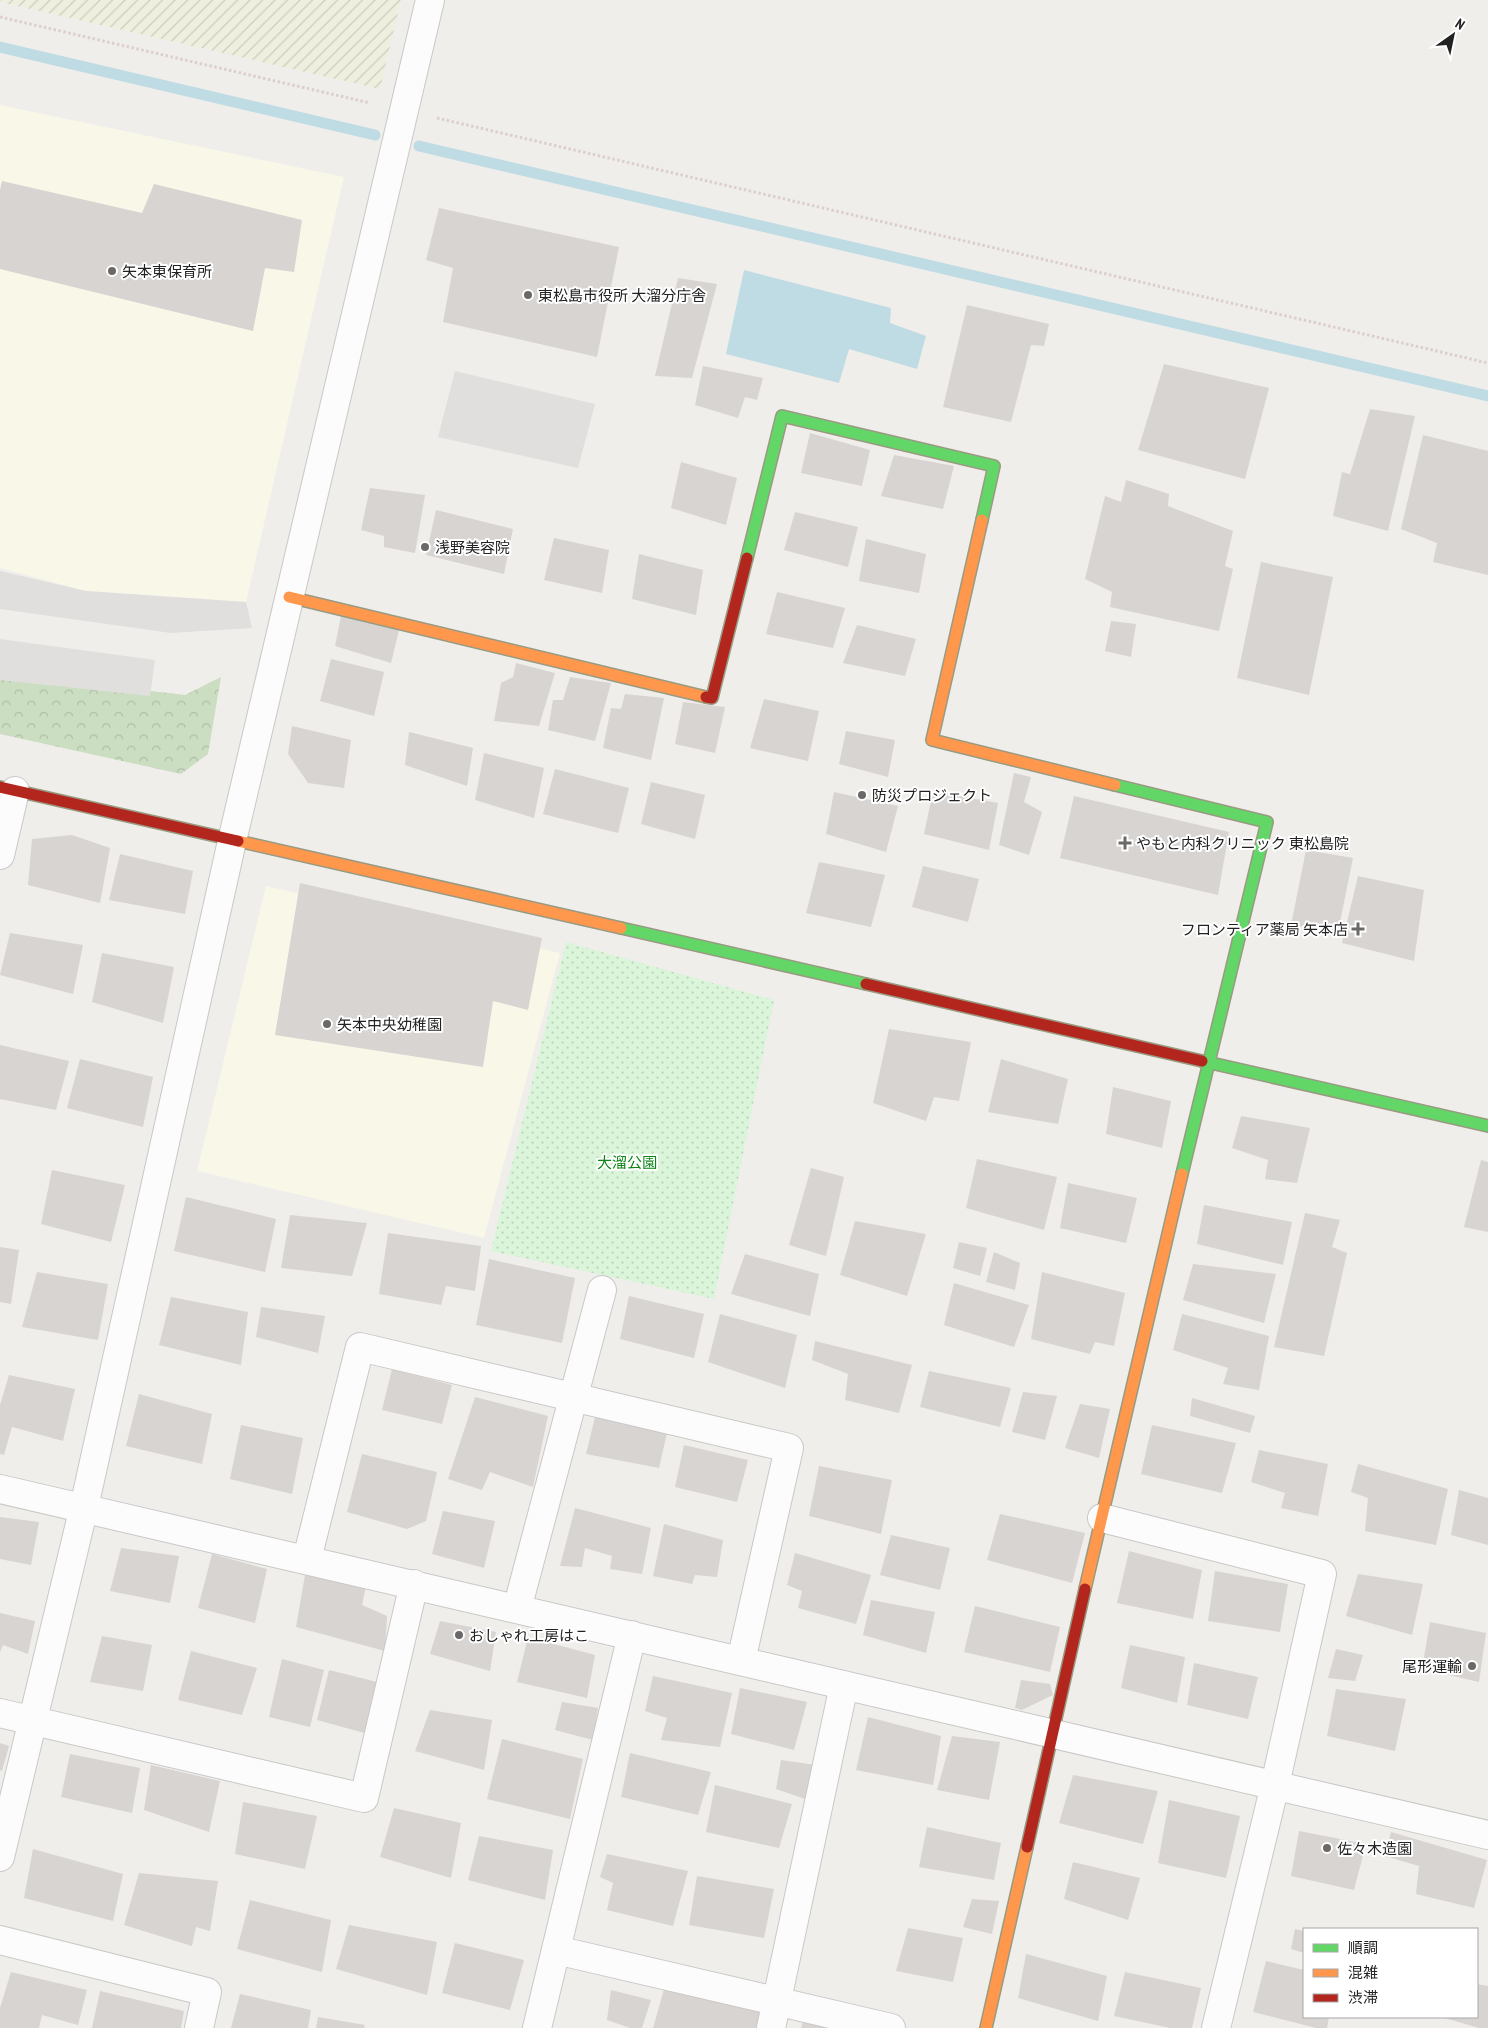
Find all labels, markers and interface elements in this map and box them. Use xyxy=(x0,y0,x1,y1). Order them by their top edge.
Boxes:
north arrow xyxy=(1428,10,1478,60)
text: N xyxy=(1452,14,1468,34)
place label: 矢本東保育所 xyxy=(122,262,212,281)
marker: 矢本東保育所 xyxy=(106,265,118,277)
place label: 東松島市役所 大溜分庁舎 xyxy=(538,286,706,305)
marker: 東松島市役所 大溜分庁舎 xyxy=(522,289,534,301)
place label: 浅野美容院 xyxy=(435,538,510,557)
marker: 浅野美容院 xyxy=(419,541,431,553)
place label: 防災プロジェクト xyxy=(872,786,992,805)
marker: 防災プロジェクト xyxy=(856,789,868,801)
place label: やもと内科クリニック 東松島院 xyxy=(1136,834,1349,853)
marker: やもと内科クリニック 東松島院 xyxy=(1118,836,1132,850)
place label: フロンティア薬局 矢本店 xyxy=(1181,920,1348,939)
marker: フロンティア薬局 矢本店 xyxy=(1352,923,1364,935)
place label: 矢本中央幼稚園 xyxy=(337,1015,442,1034)
marker: 矢本中央幼稚園 xyxy=(321,1018,333,1030)
park label: 大溜公園 xyxy=(597,1153,657,1172)
place label: おしゃれ工房はこ xyxy=(469,1626,589,1645)
marker: おしゃれ工房はこ xyxy=(453,1629,465,1641)
place label: 尾形運輸 xyxy=(1402,1657,1462,1676)
marker: 尾形運輸 xyxy=(1466,1660,1478,1672)
place label: 佐々木造園 xyxy=(1337,1839,1412,1858)
marker: 佐々木造園 xyxy=(1321,1842,1333,1854)
legend xyxy=(1303,1928,1478,2018)
text: 順調 xyxy=(1348,1938,1378,1957)
text: 混雑 xyxy=(1348,1963,1378,1982)
text: 渋滞 xyxy=(1348,1988,1378,2007)

